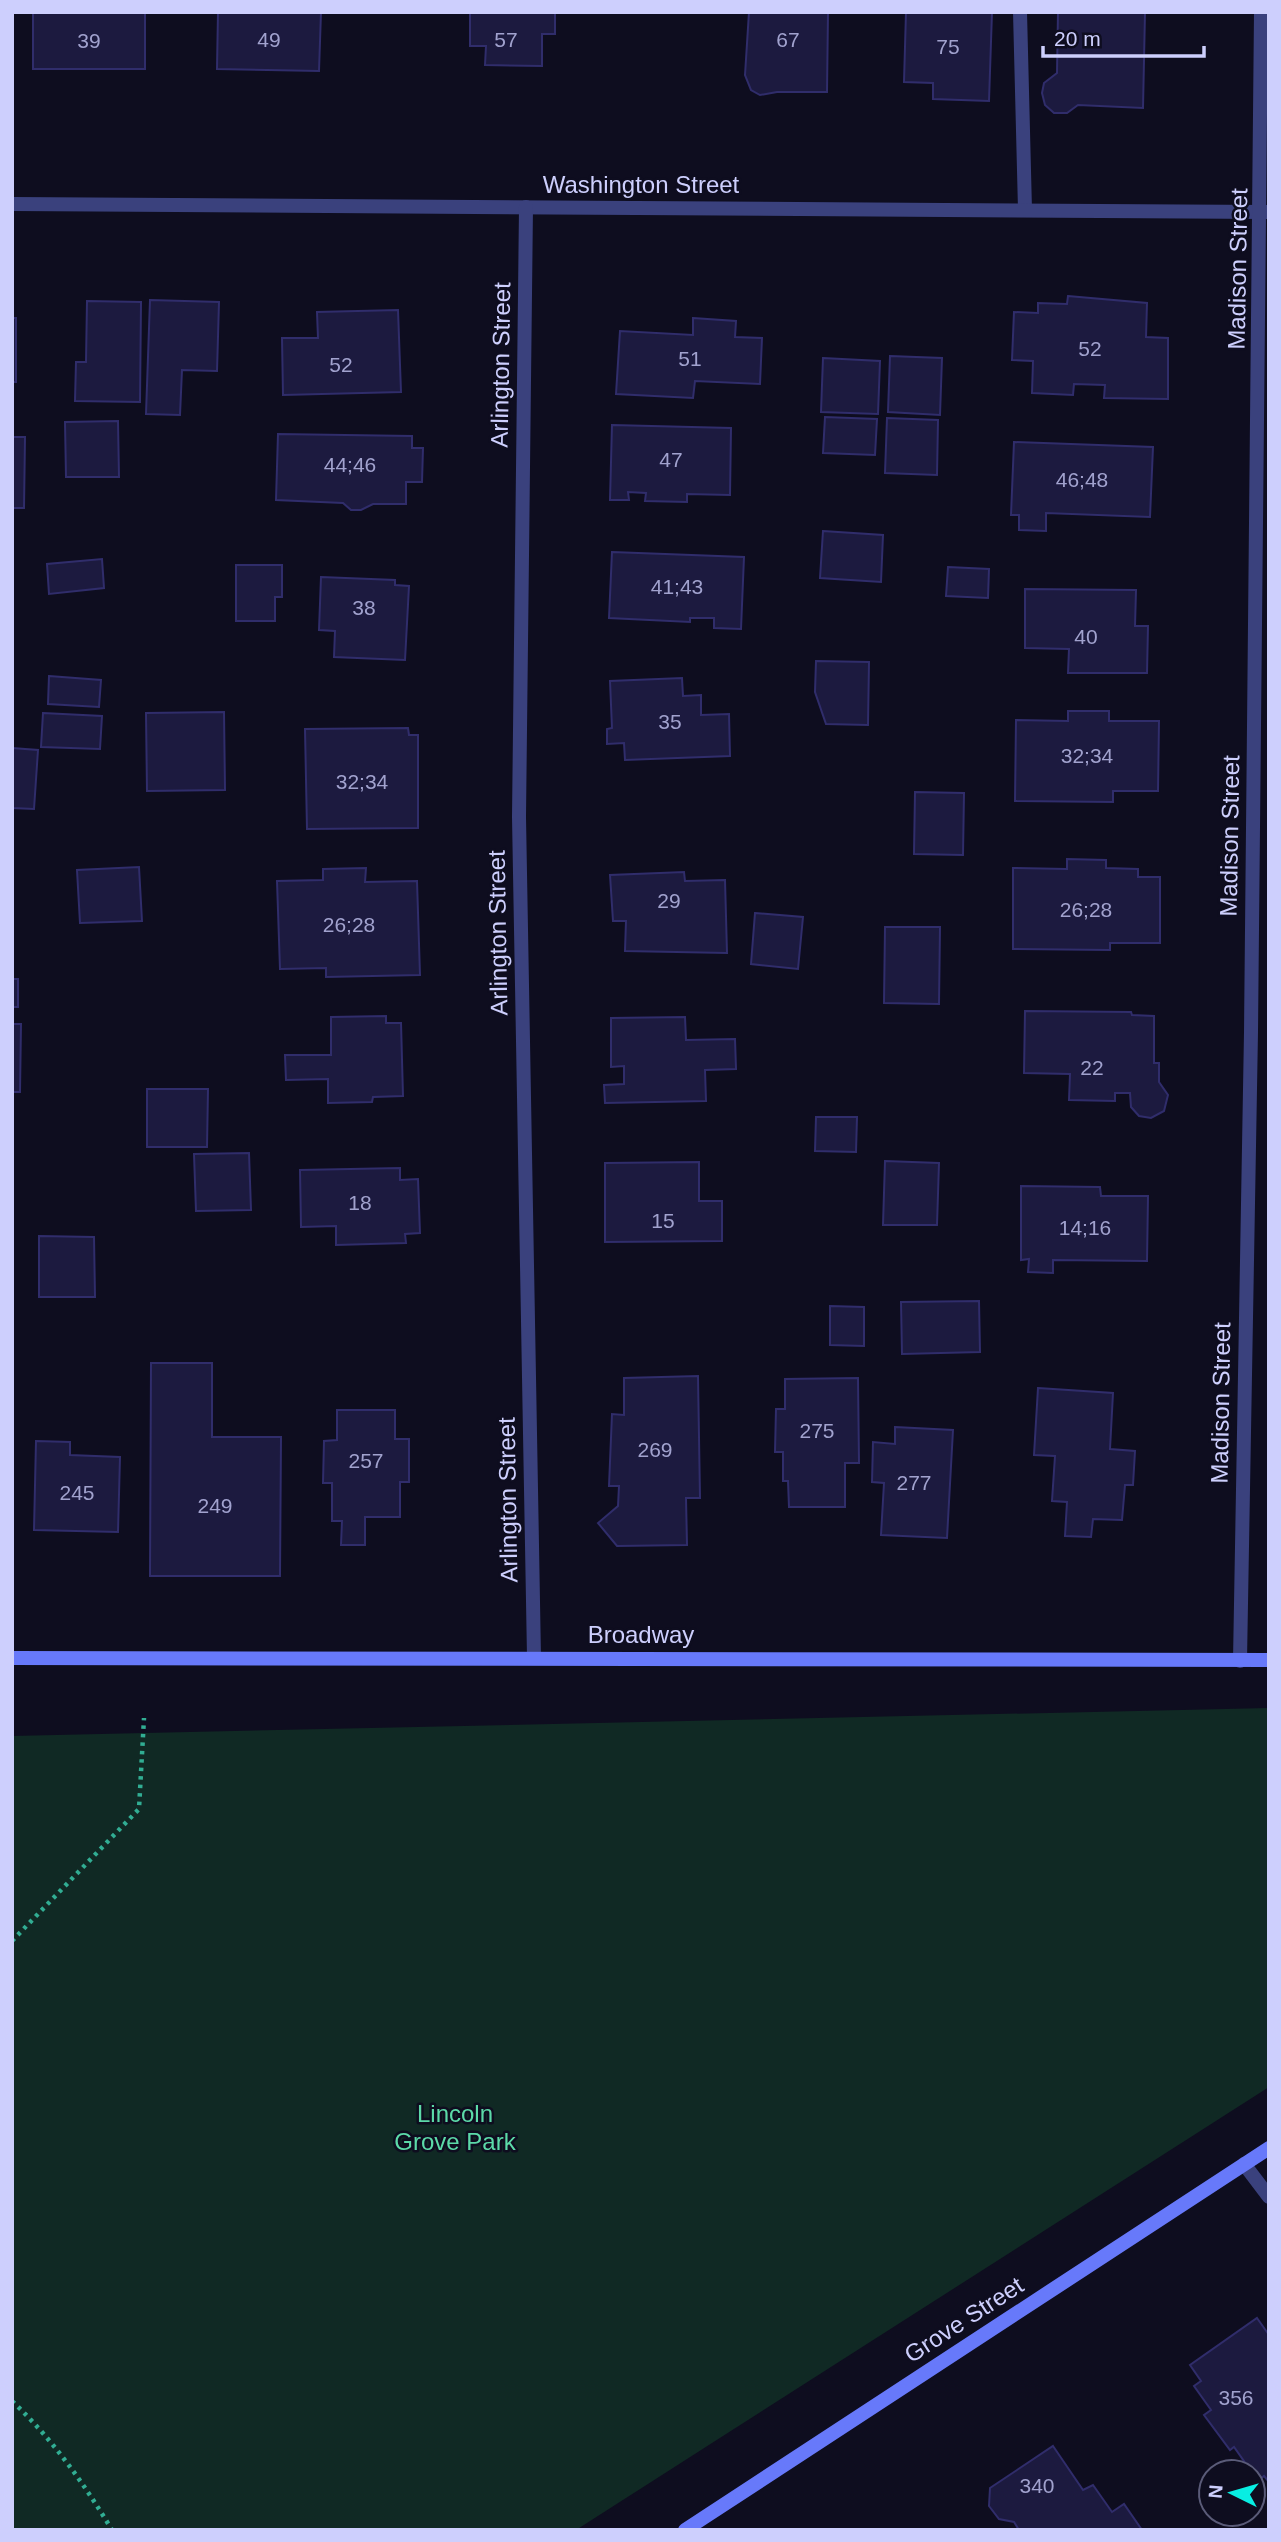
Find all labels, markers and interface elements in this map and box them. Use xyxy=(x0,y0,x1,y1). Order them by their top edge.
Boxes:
scale bar xyxy=(1043,14,1204,58)
text: 20 m xyxy=(1054,27,1101,50)
house number: 49 xyxy=(257,28,281,51)
house number: 57 xyxy=(494,28,518,51)
house number: 67 xyxy=(776,28,800,51)
house number: 39 xyxy=(77,29,101,52)
house number: 75 xyxy=(936,35,960,58)
street label: Washington Street xyxy=(543,171,740,198)
street label: Madison Street xyxy=(1223,188,1252,350)
street label: Arlington Street xyxy=(486,282,515,448)
house number: 52 xyxy=(1078,337,1102,360)
house number: 51 xyxy=(678,347,702,370)
house number: 52 xyxy=(329,353,353,376)
house number: 47 xyxy=(659,448,683,471)
house number: 44;46 xyxy=(324,453,376,476)
house number: 46;48 xyxy=(1056,468,1108,491)
house number: 41;43 xyxy=(651,575,703,598)
house number: 38 xyxy=(352,596,376,619)
house number: 40 xyxy=(1074,625,1098,648)
house number: 35 xyxy=(658,710,682,733)
house number: 32;34 xyxy=(1061,744,1114,767)
street label: Madison Street xyxy=(1215,755,1244,917)
house number: 32;34 xyxy=(336,770,389,793)
street label: Arlington Street xyxy=(483,850,512,1016)
house number: 29 xyxy=(657,889,681,912)
house number: 26;28 xyxy=(1060,898,1112,921)
house number: 26;28 xyxy=(323,913,375,936)
house number: 22 xyxy=(1080,1056,1104,1079)
house number: 18 xyxy=(348,1191,372,1214)
house number: 15 xyxy=(651,1209,675,1232)
house number: 14;16 xyxy=(1059,1216,1111,1239)
street label: Madison Street xyxy=(1206,1322,1235,1484)
street label: Arlington Street xyxy=(493,1417,522,1583)
house number: 275 xyxy=(799,1419,835,1442)
house number: 269 xyxy=(637,1438,673,1461)
house number: 257 xyxy=(348,1449,384,1472)
house number: 277 xyxy=(896,1471,932,1494)
house number: 245 xyxy=(59,1481,95,1504)
house number: 249 xyxy=(197,1494,233,1517)
street label: Broadway xyxy=(588,1621,694,1648)
park label: Lincoln Grove Park xyxy=(394,2100,517,2155)
street label: Grove Street xyxy=(899,2271,1028,2368)
house number: 356 xyxy=(1218,2386,1254,2409)
north arrow xyxy=(1197,2458,1267,2528)
house number: 340 xyxy=(1019,2474,1055,2497)
text: N xyxy=(1205,2484,1227,2499)

